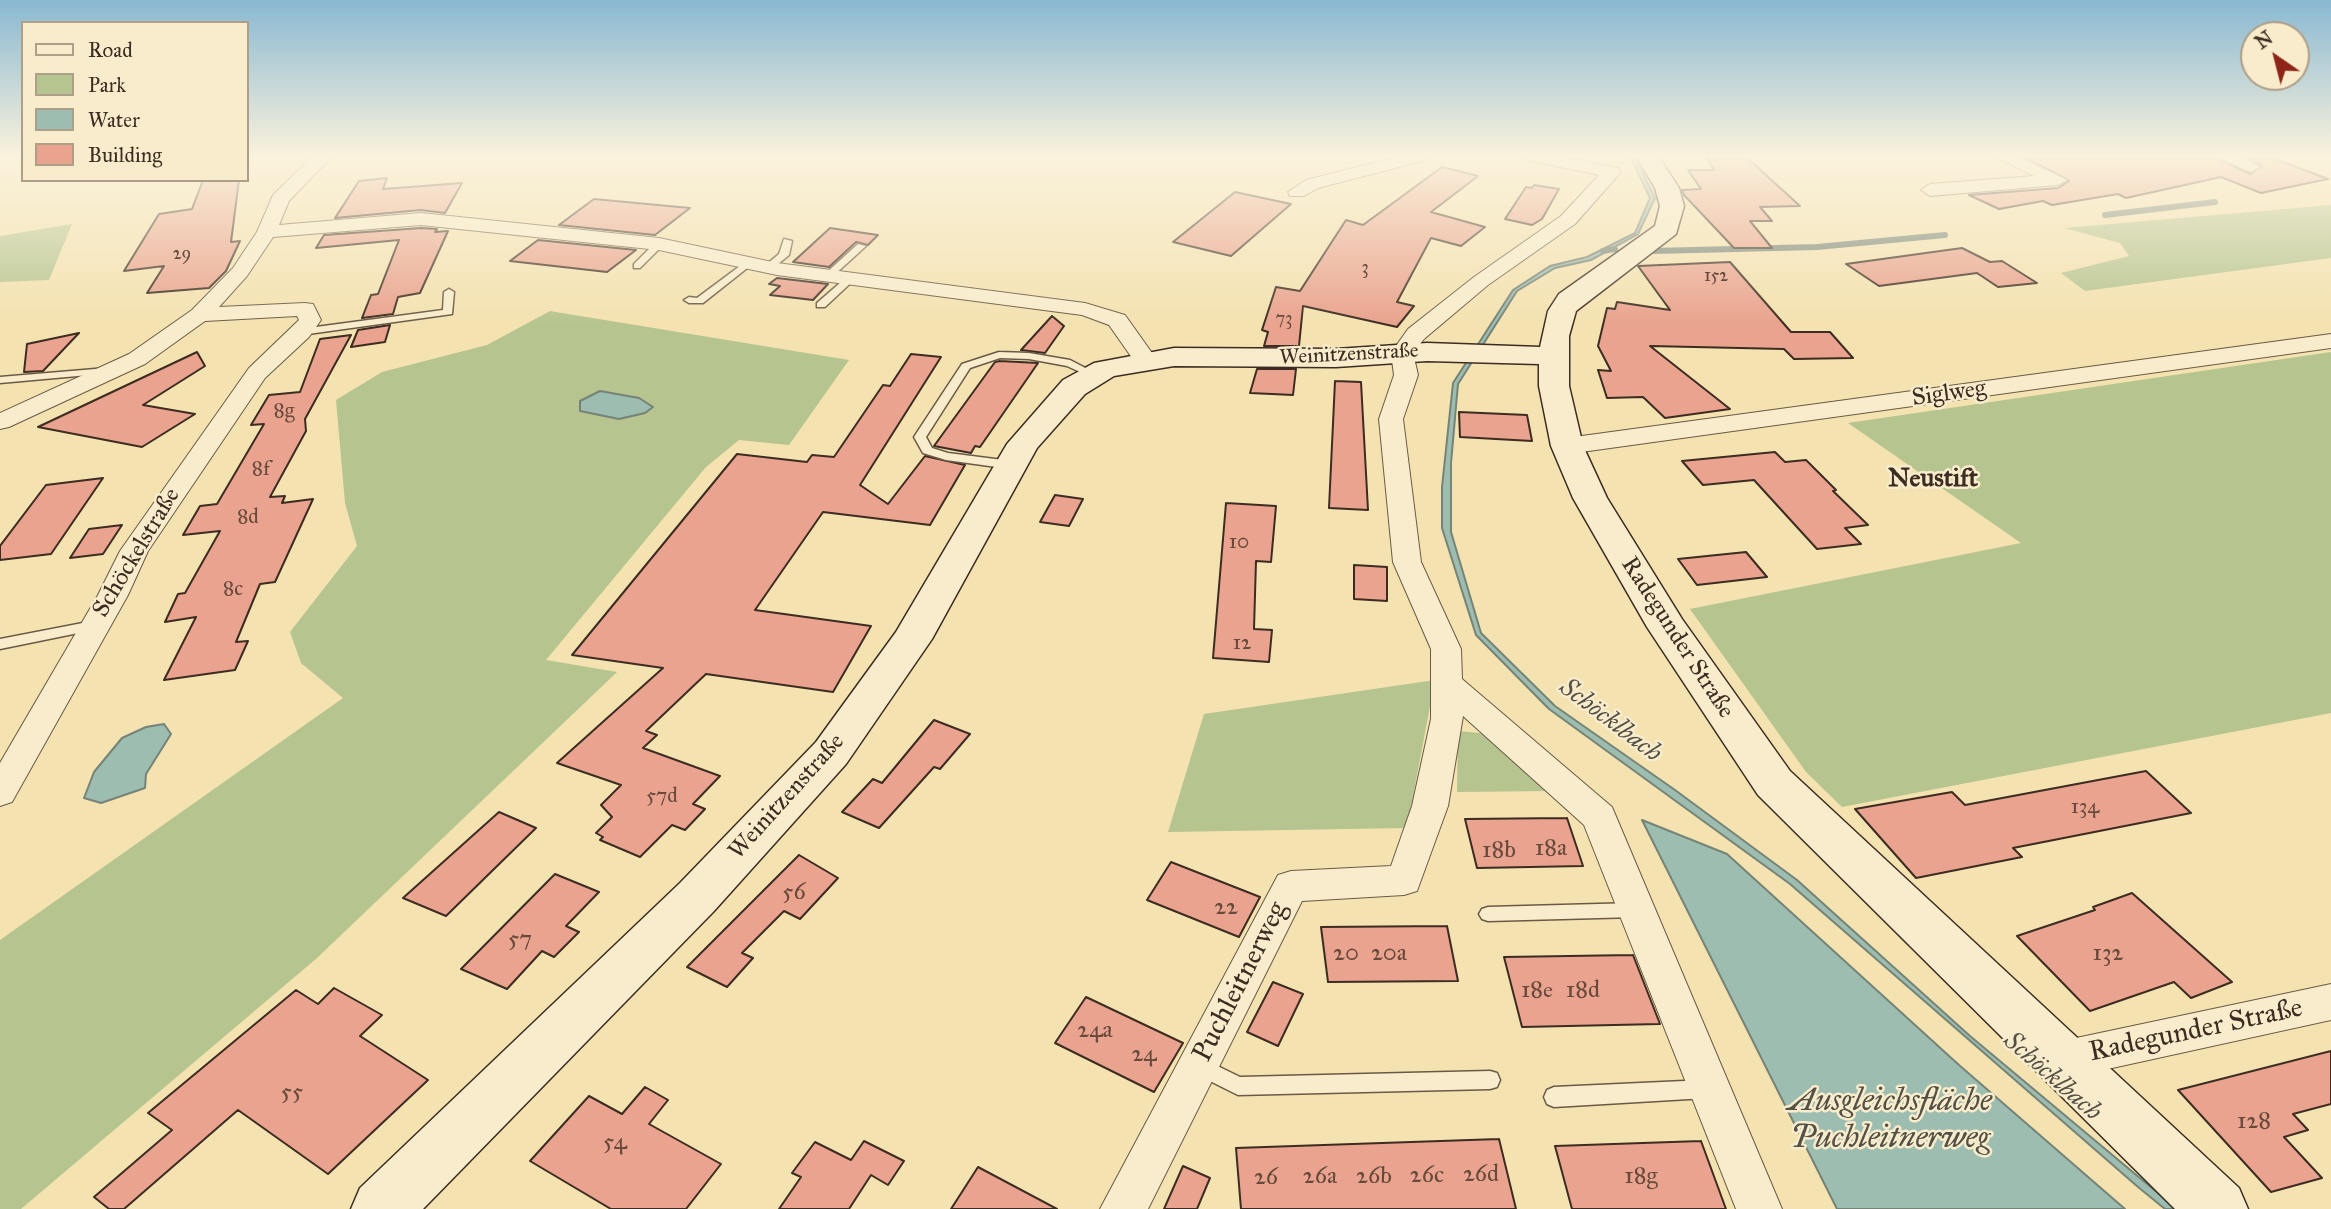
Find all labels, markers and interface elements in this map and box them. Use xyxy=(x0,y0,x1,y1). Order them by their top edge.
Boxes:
legend xyxy=(21,21,248,182)
north arrow xyxy=(2240,21,2310,91)
text: N xyxy=(2251,26,2277,54)
text: Road xyxy=(88,37,133,63)
text: Park xyxy=(88,72,126,98)
text: Water xyxy=(88,107,140,133)
text: Building xyxy=(88,142,162,168)
house number: 29 xyxy=(173,244,191,266)
house number: 3 xyxy=(1361,258,1369,280)
house number: 152 xyxy=(1704,266,1728,288)
house number: 73 xyxy=(1276,309,1292,331)
street label: Weinitzenstraße xyxy=(1279,339,1419,371)
street label: Siglweg xyxy=(1910,375,1988,413)
house number: 8g xyxy=(274,399,294,425)
house number: 8f xyxy=(252,457,270,483)
district label: Neustift xyxy=(1888,464,1978,496)
street label: Schöckelstraße xyxy=(87,483,187,623)
house number: 8d xyxy=(237,505,259,531)
house number: 10 xyxy=(1229,530,1249,556)
street label: Radegunder Straße xyxy=(1614,552,1740,724)
house number: 8c xyxy=(223,577,243,603)
house number: 12 xyxy=(1233,631,1251,657)
water label: Schöcklbach xyxy=(1553,672,1667,770)
street label: Weinitzenstraße xyxy=(723,728,851,866)
house number: 57d xyxy=(646,784,678,810)
house number: 134 xyxy=(2071,795,2099,821)
house number: 18a xyxy=(1535,835,1567,863)
house number: 18b xyxy=(1482,837,1516,865)
house number: 56 xyxy=(782,879,806,907)
house number: 22 xyxy=(1214,894,1238,922)
street label: Puchleitnerweg xyxy=(1186,896,1296,1068)
house number: 57 xyxy=(508,926,532,954)
house number: 20 xyxy=(1333,940,1359,968)
house number: 20a xyxy=(1371,940,1407,968)
house number: 132 xyxy=(2093,940,2123,968)
house number: 18e xyxy=(1521,977,1553,1005)
house number: 18d xyxy=(1566,977,1600,1005)
street label: Radegunder Straße xyxy=(2086,992,2306,1070)
house number: 24a xyxy=(1077,1017,1113,1045)
water label: Schöcklbach xyxy=(1996,1026,2108,1128)
house number: 24 xyxy=(1131,1041,1157,1069)
house number: 55 xyxy=(281,1079,303,1107)
water label: Ausgleichsfläche Puchleitnerweg xyxy=(1788,1083,1992,1158)
house number: 128 xyxy=(2237,1108,2271,1136)
house number: 54 xyxy=(603,1129,627,1157)
house number: 26d xyxy=(1463,1161,1499,1189)
house number: 26c xyxy=(1410,1162,1444,1190)
house number: 26a xyxy=(1303,1163,1337,1191)
house number: 26b xyxy=(1356,1163,1392,1191)
house number: 18g xyxy=(1624,1163,1658,1191)
house number: 26 xyxy=(1254,1164,1278,1192)

